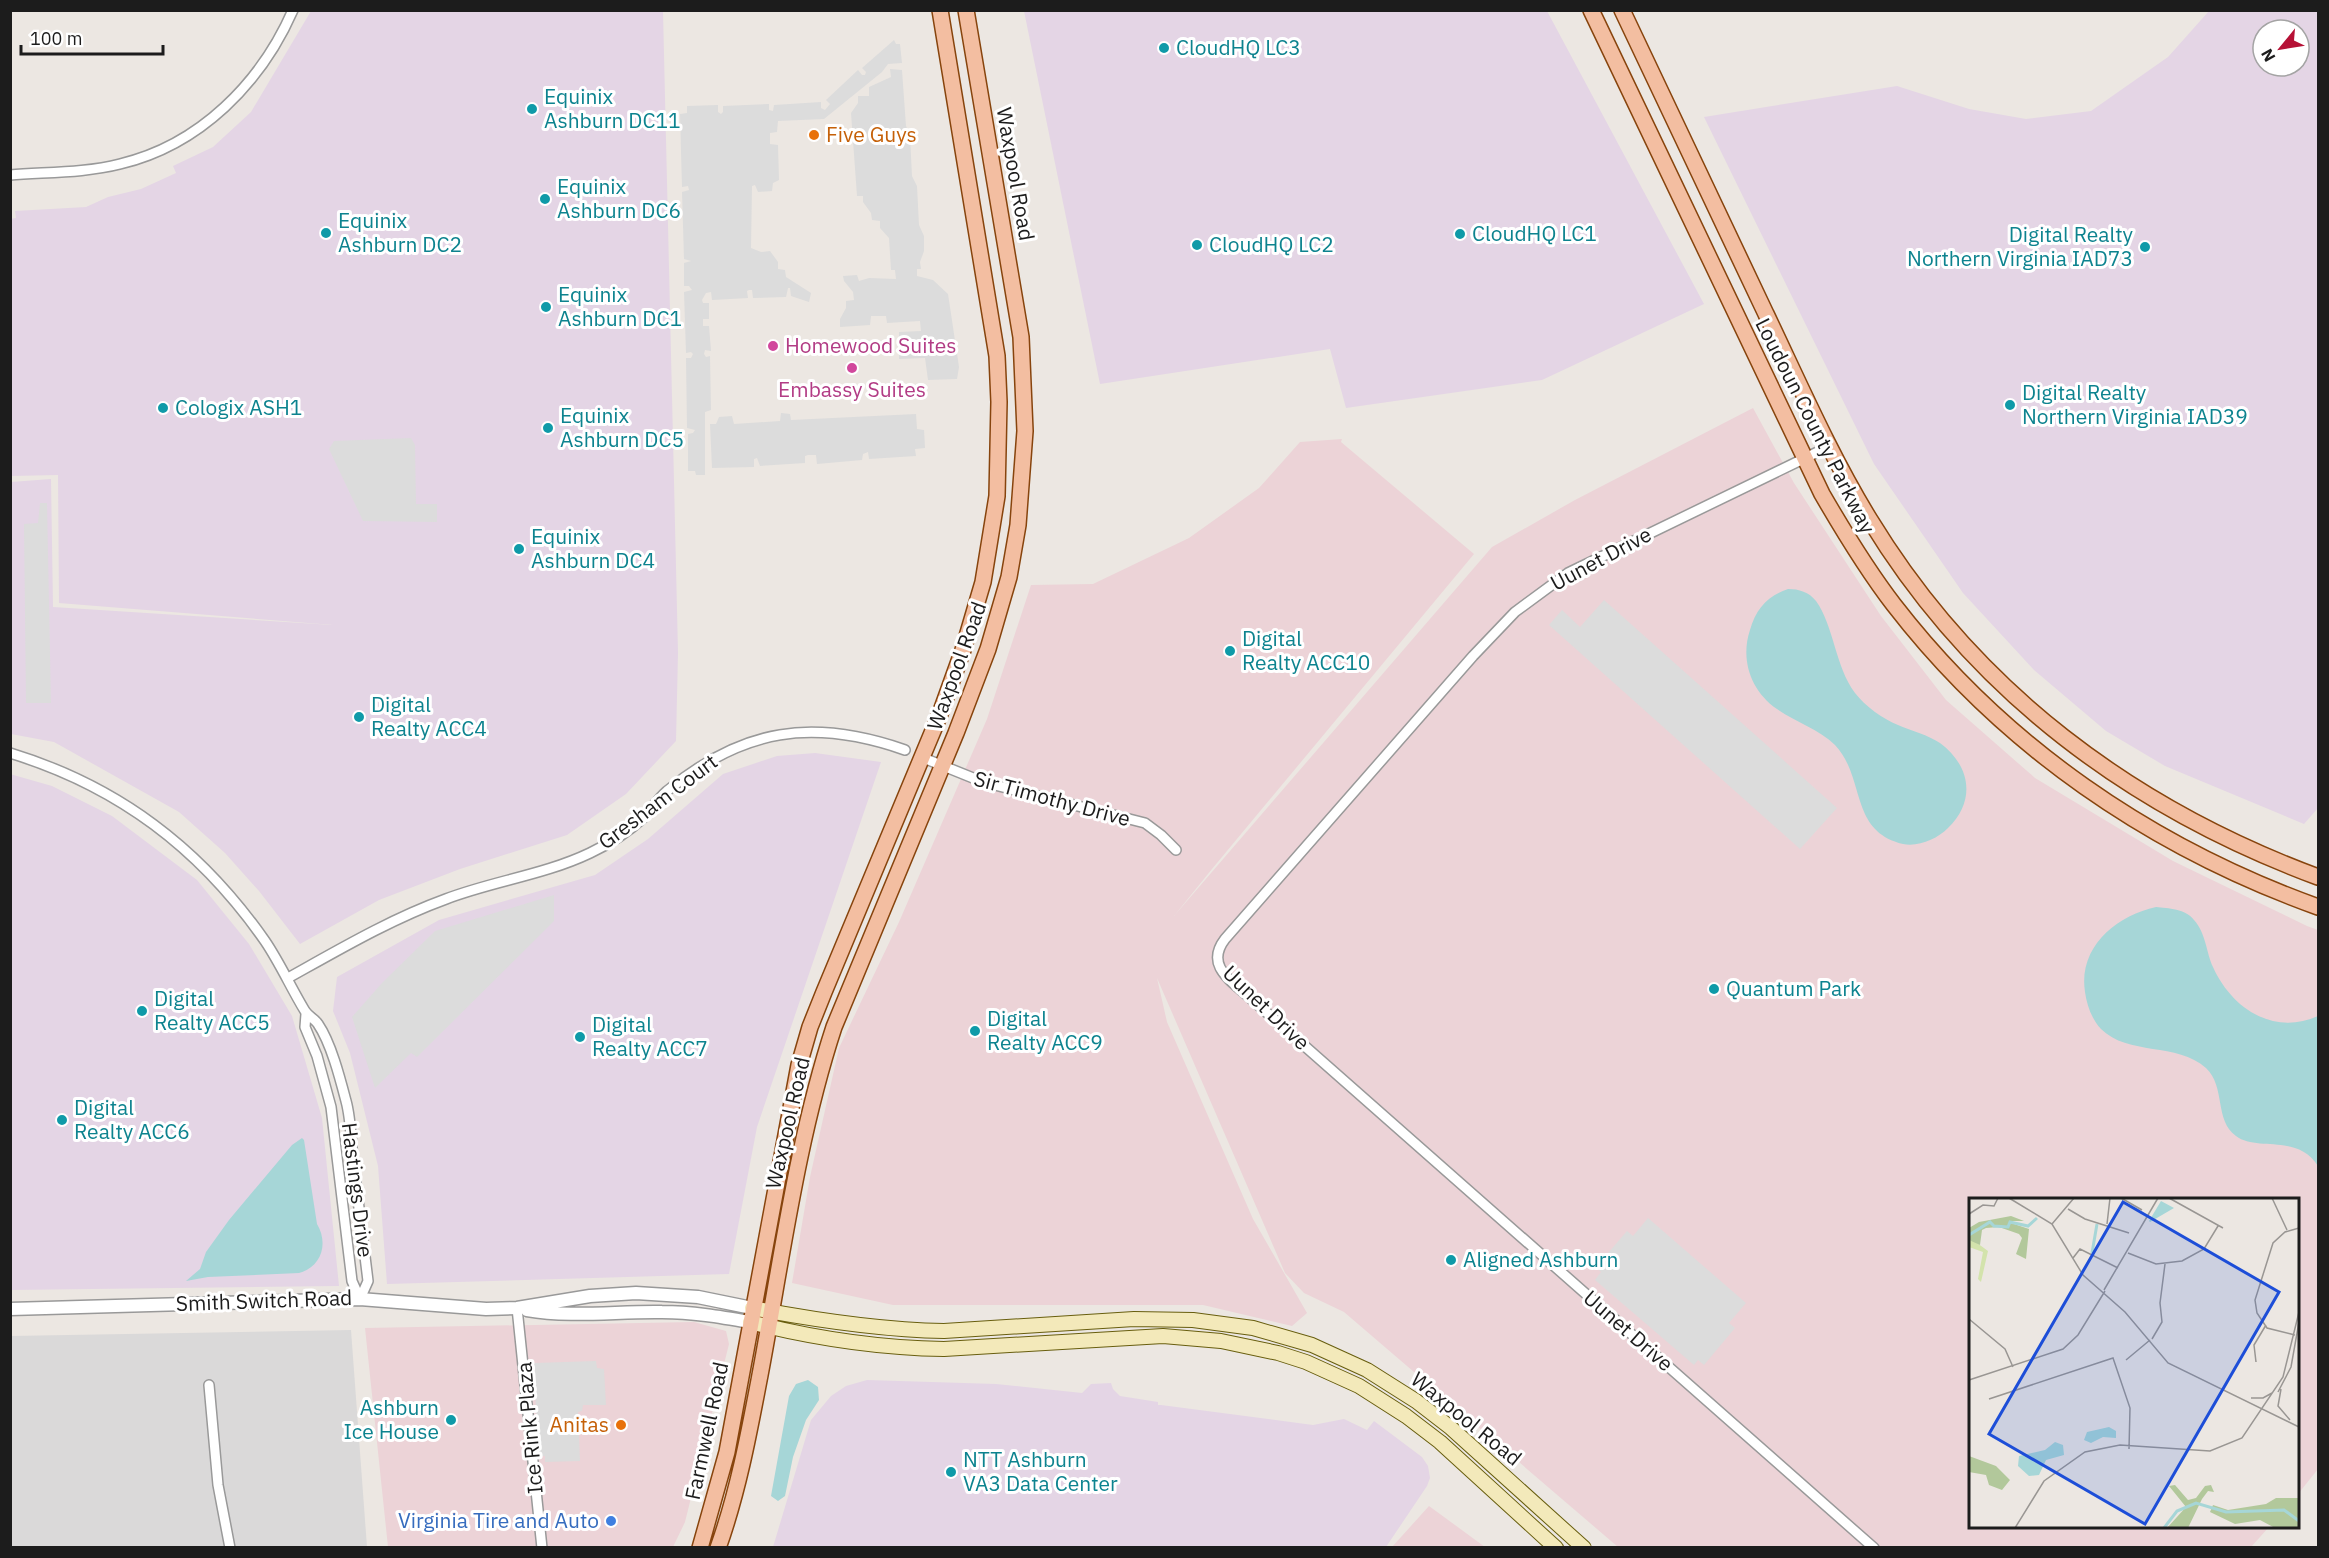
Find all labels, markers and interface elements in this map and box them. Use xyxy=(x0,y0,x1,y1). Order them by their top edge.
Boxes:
scale bar xyxy=(21,18,164,56)
north arrow xyxy=(2251,18,2311,78)
text: 100 m xyxy=(30,27,82,50)
place label: CloudHQ LC3 xyxy=(1176,33,1301,61)
marker: CloudHQ LC3 xyxy=(1157,41,1171,55)
text: N xyxy=(2256,45,2280,66)
place label: Equinix Ashburn DC11 xyxy=(544,82,681,134)
marker: Equinix Ashburn DC11 xyxy=(525,102,539,116)
street label: Waxpool Road xyxy=(990,105,1041,243)
place label: Five Guys xyxy=(826,120,917,148)
marker: Five Guys xyxy=(807,128,821,142)
place label: Equinix Ashburn DC6 xyxy=(557,172,681,224)
marker: Equinix Ashburn DC6 xyxy=(538,192,552,206)
place label: Equinix Ashburn DC2 xyxy=(338,206,462,258)
place label: CloudHQ LC1 xyxy=(1472,219,1597,247)
place label: Digital Realty Northern Virginia IAD73 xyxy=(1907,220,2134,272)
marker: Equinix Ashburn DC2 xyxy=(319,226,333,240)
marker: CloudHQ LC1 xyxy=(1453,227,1467,241)
place label: CloudHQ LC2 xyxy=(1209,230,1334,258)
marker: CloudHQ LC2 xyxy=(1190,238,1204,252)
marker: Digital Realty Northern Virginia IAD73 xyxy=(2138,240,2152,254)
place label: Equinix Ashburn DC1 xyxy=(558,280,682,332)
marker: Equinix Ashburn DC1 xyxy=(539,300,553,314)
street label: Loudoun County Parkway xyxy=(1749,313,1883,539)
place label: Homewood Suites xyxy=(785,331,956,359)
marker: Homewood Suites xyxy=(766,339,780,353)
marker: Embassy Suites xyxy=(845,361,859,375)
place label: Embassy Suites xyxy=(778,375,926,403)
place label: Digital Realty Northern Virginia IAD39 xyxy=(2022,378,2248,430)
place label: Cologix ASH1 xyxy=(175,393,302,421)
marker: Digital Realty Northern Virginia IAD39 xyxy=(2003,398,2017,412)
marker: Cologix ASH1 xyxy=(156,401,170,415)
place label: Equinix Ashburn DC5 xyxy=(560,401,684,453)
marker: Equinix Ashburn DC5 xyxy=(541,421,555,435)
street label: Uunet Drive xyxy=(1545,520,1656,596)
place label: Equinix Ashburn DC4 xyxy=(531,522,655,574)
marker: Equinix Ashburn DC4 xyxy=(512,542,526,556)
street label: Waxpool Road xyxy=(920,597,992,734)
place label: Digital Realty ACC10 xyxy=(1242,624,1370,676)
marker: Digital Realty ACC10 xyxy=(1223,644,1237,658)
place label: Digital Realty ACC4 xyxy=(371,690,487,742)
marker: Digital Realty ACC4 xyxy=(352,710,366,724)
street label: Gresham Court xyxy=(592,747,723,855)
street label: Sir Timothy Drive xyxy=(971,764,1134,832)
street label: Uunet Drive xyxy=(1217,959,1316,1056)
place label: Quantum Park xyxy=(1726,974,1861,1002)
marker: Quantum Park xyxy=(1707,982,1721,996)
place label: Digital Realty ACC5 xyxy=(154,984,270,1036)
marker: Digital Realty ACC5 xyxy=(135,1004,149,1018)
place label: Digital Realty ACC9 xyxy=(987,1004,1103,1056)
place label: Digital Realty ACC7 xyxy=(592,1010,708,1062)
marker: Digital Realty ACC9 xyxy=(968,1024,982,1038)
marker: Digital Realty ACC7 xyxy=(573,1030,587,1044)
street label: Waxpool Road xyxy=(758,1054,816,1192)
place label: Digital Realty ACC6 xyxy=(74,1093,190,1145)
marker: Digital Realty ACC6 xyxy=(55,1113,69,1127)
street label: Hastings Drive xyxy=(336,1121,380,1259)
inset map xyxy=(1969,1198,2299,1528)
place label: Aligned Ashburn xyxy=(1463,1245,1618,1273)
marker: Aligned Ashburn xyxy=(1444,1253,1458,1267)
street label: Smith Switch Road xyxy=(175,1283,353,1317)
street label: Uunet Drive xyxy=(1578,1283,1680,1377)
street label: Farmwell Road xyxy=(678,1359,734,1502)
street label: Ice Rink Plaza xyxy=(509,1361,549,1495)
street label: Waxpool Road xyxy=(1405,1365,1528,1472)
place label: Ashburn Ice House xyxy=(343,1393,439,1445)
place label: Anitas xyxy=(550,1410,609,1438)
marker: Ashburn Ice House xyxy=(444,1413,458,1427)
marker: Anitas xyxy=(614,1418,628,1432)
place label: NTT Ashburn VA3 Data Center xyxy=(963,1445,1118,1497)
marker: NTT Ashburn VA3 Data Center xyxy=(944,1465,958,1479)
place label: Virginia Tire and Auto xyxy=(398,1506,599,1534)
marker: Virginia Tire and Auto xyxy=(604,1514,618,1528)

